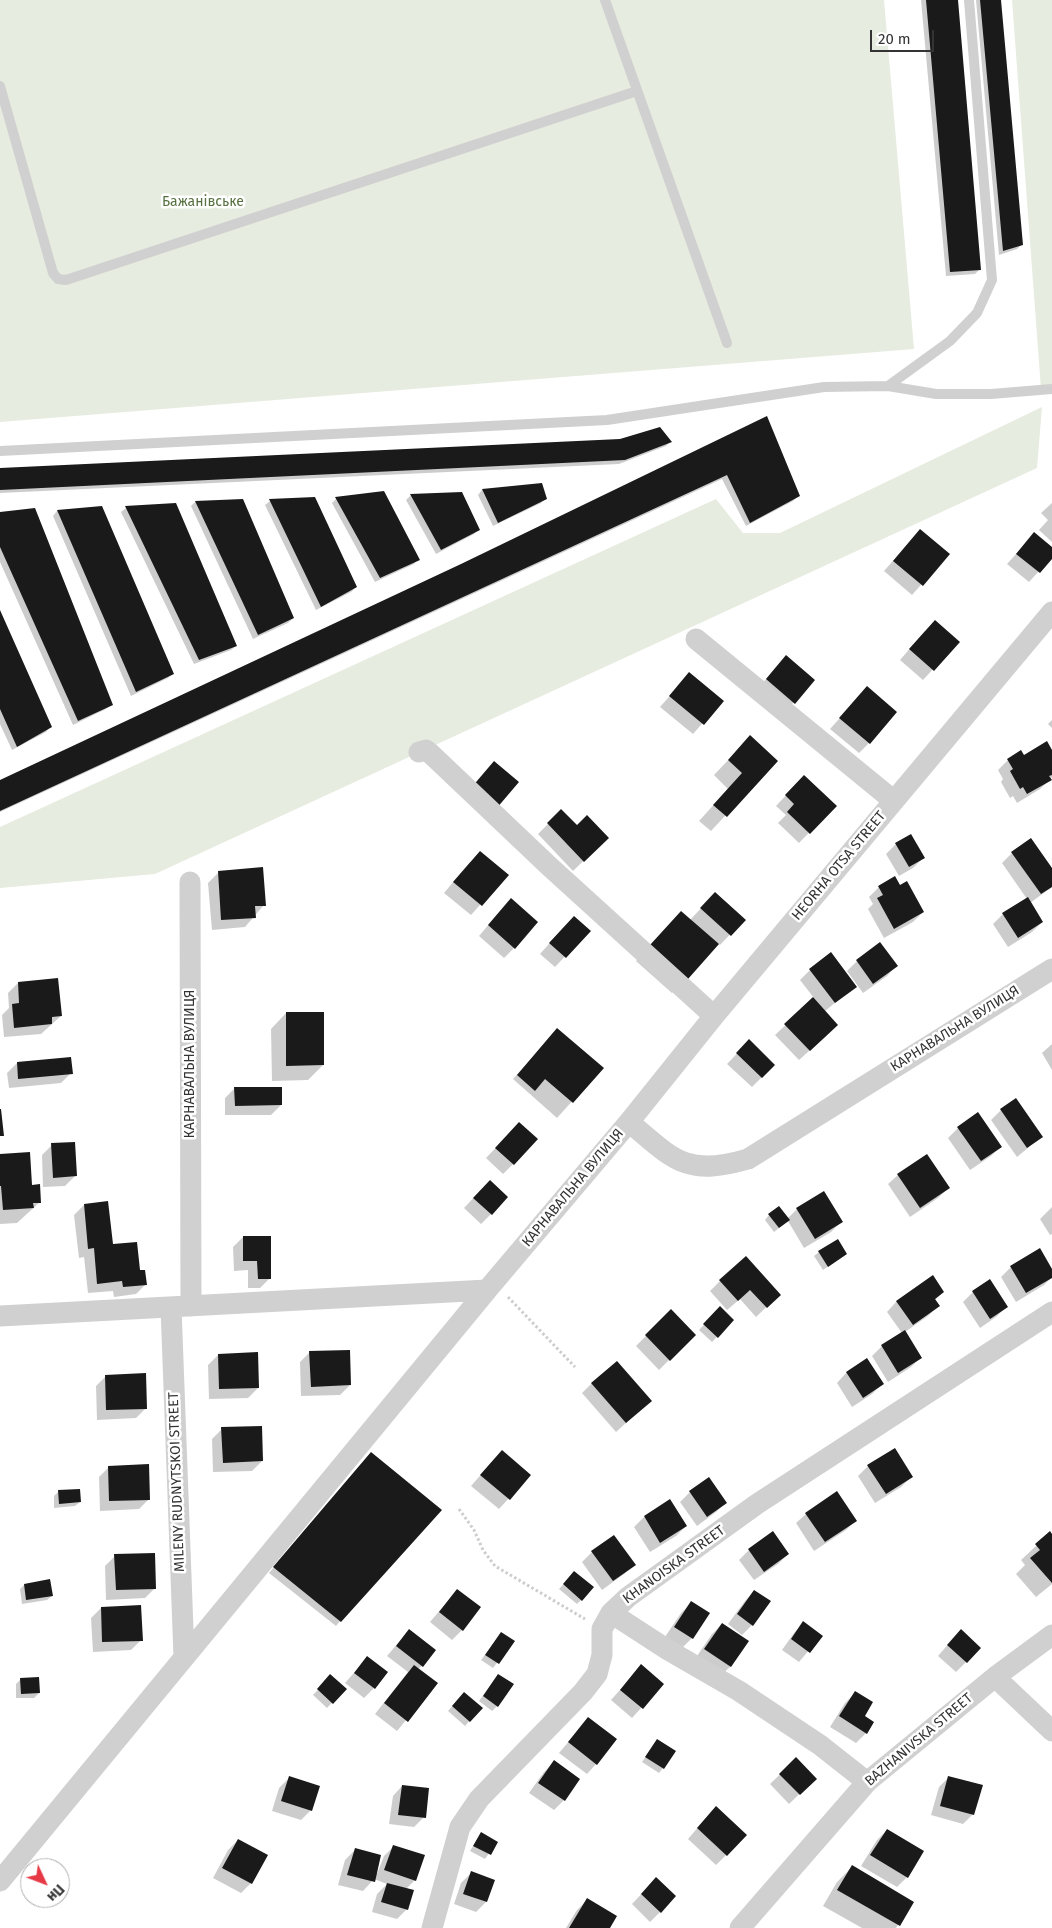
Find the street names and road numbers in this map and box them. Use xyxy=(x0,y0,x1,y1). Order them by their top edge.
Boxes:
street label: HEORHA OTSA STREET xyxy=(789,808,889,924)
street label: КАРНАВАЛЬНА ВУЛИЦЯ xyxy=(887,982,1023,1076)
street label: КАРНАВАЛЬНА ВУЛИЦЯ xyxy=(182,990,198,1138)
street label: КАРНАВАЛЬНА ВУЛИЦЯ xyxy=(519,1126,627,1250)
street label: MILENY RUDNYTSKOI STREET xyxy=(165,1392,189,1572)
street label: KHANOISKA STREET xyxy=(620,1522,728,1608)
street label: BAZHANIVSKA STREET xyxy=(862,1690,976,1790)

